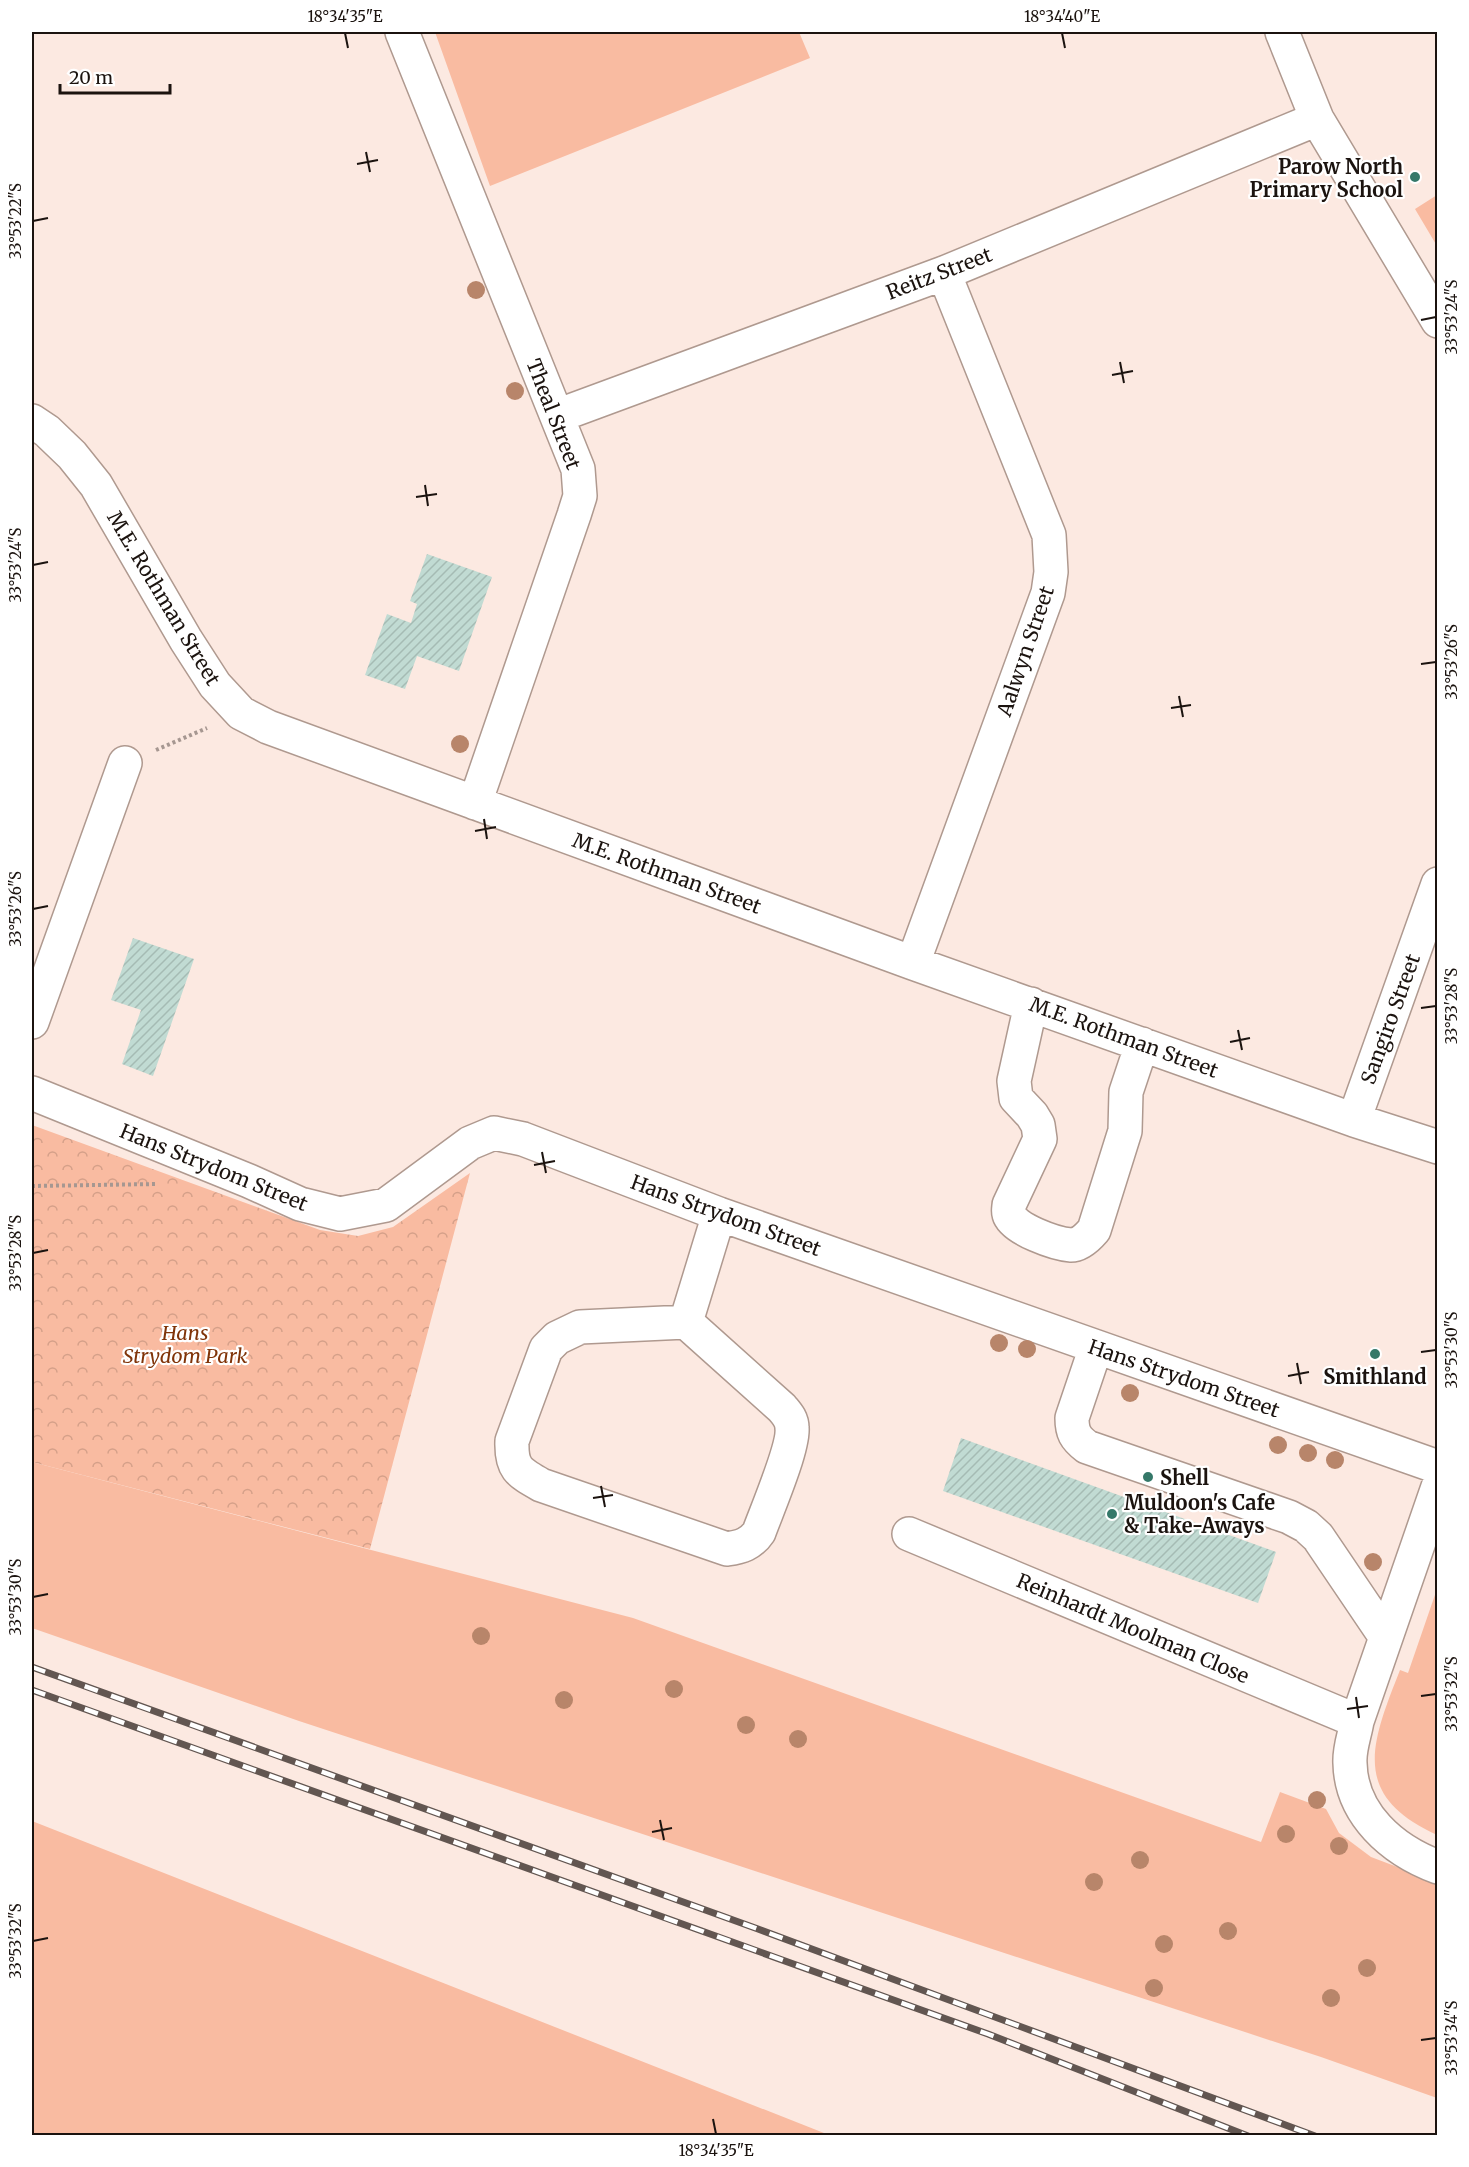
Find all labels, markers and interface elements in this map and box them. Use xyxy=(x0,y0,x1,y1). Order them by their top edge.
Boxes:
text: 18°34'35"E xyxy=(307,7,383,26)
text: 18°34'40"E xyxy=(1024,7,1101,26)
scale bar xyxy=(60,57,170,95)
text: 20 m xyxy=(69,66,113,89)
place label: Parow North Primary School xyxy=(1250,154,1404,202)
marker: Parow North Primary School xyxy=(1408,170,1422,184)
text: 33°53'22"S xyxy=(6,183,25,259)
street label: Reitz Street xyxy=(883,241,995,305)
text: 33°53'24"S xyxy=(1442,279,1461,355)
street label: Theal Street xyxy=(521,355,587,473)
street label: M.E. Rothman Street xyxy=(102,506,226,690)
text: 33°53'24"S xyxy=(6,527,25,603)
street label: Aalwyn Street xyxy=(991,583,1059,720)
text: 33°53'26"S xyxy=(1442,624,1461,700)
street label: M.E. Rothman Street xyxy=(569,827,765,919)
text: 33°53'26"S xyxy=(6,871,25,947)
street label: Sangiro Street xyxy=(1355,950,1425,1088)
text: 33°53'28"S xyxy=(1442,968,1461,1044)
street label: M.E. Rothman Street xyxy=(1026,991,1222,1083)
street label: Hans Strydom Street xyxy=(116,1118,312,1216)
street label: Hans Strydom Street xyxy=(628,1169,825,1261)
text: 33°53'28"S xyxy=(6,1215,25,1291)
text: 33°53'30"S xyxy=(1442,1312,1461,1388)
park label: Hans Strydom Park xyxy=(123,1320,247,1368)
street label: Hans Strydom Street xyxy=(1085,1334,1283,1423)
marker: Smithland xyxy=(1368,1347,1382,1361)
place label: Smithland xyxy=(1323,1364,1427,1389)
place label: Shell xyxy=(1160,1465,1210,1490)
marker: Shell xyxy=(1141,1470,1155,1484)
place label: Muldoon's Cafe & Take-Aways xyxy=(1124,1490,1275,1538)
marker: Muldoon's Cafe & Take-Aways xyxy=(1105,1507,1119,1521)
text: 33°53'30"S xyxy=(6,1559,25,1635)
street label: Reinhardt Moolman Close xyxy=(1013,1568,1253,1688)
text: 33°53'32"S xyxy=(1442,1656,1461,1732)
text: 33°53'32"S xyxy=(6,1903,25,1979)
text: 33°53'34"S xyxy=(1442,2000,1461,2075)
text: 18°34'35"E xyxy=(678,2141,754,2160)

